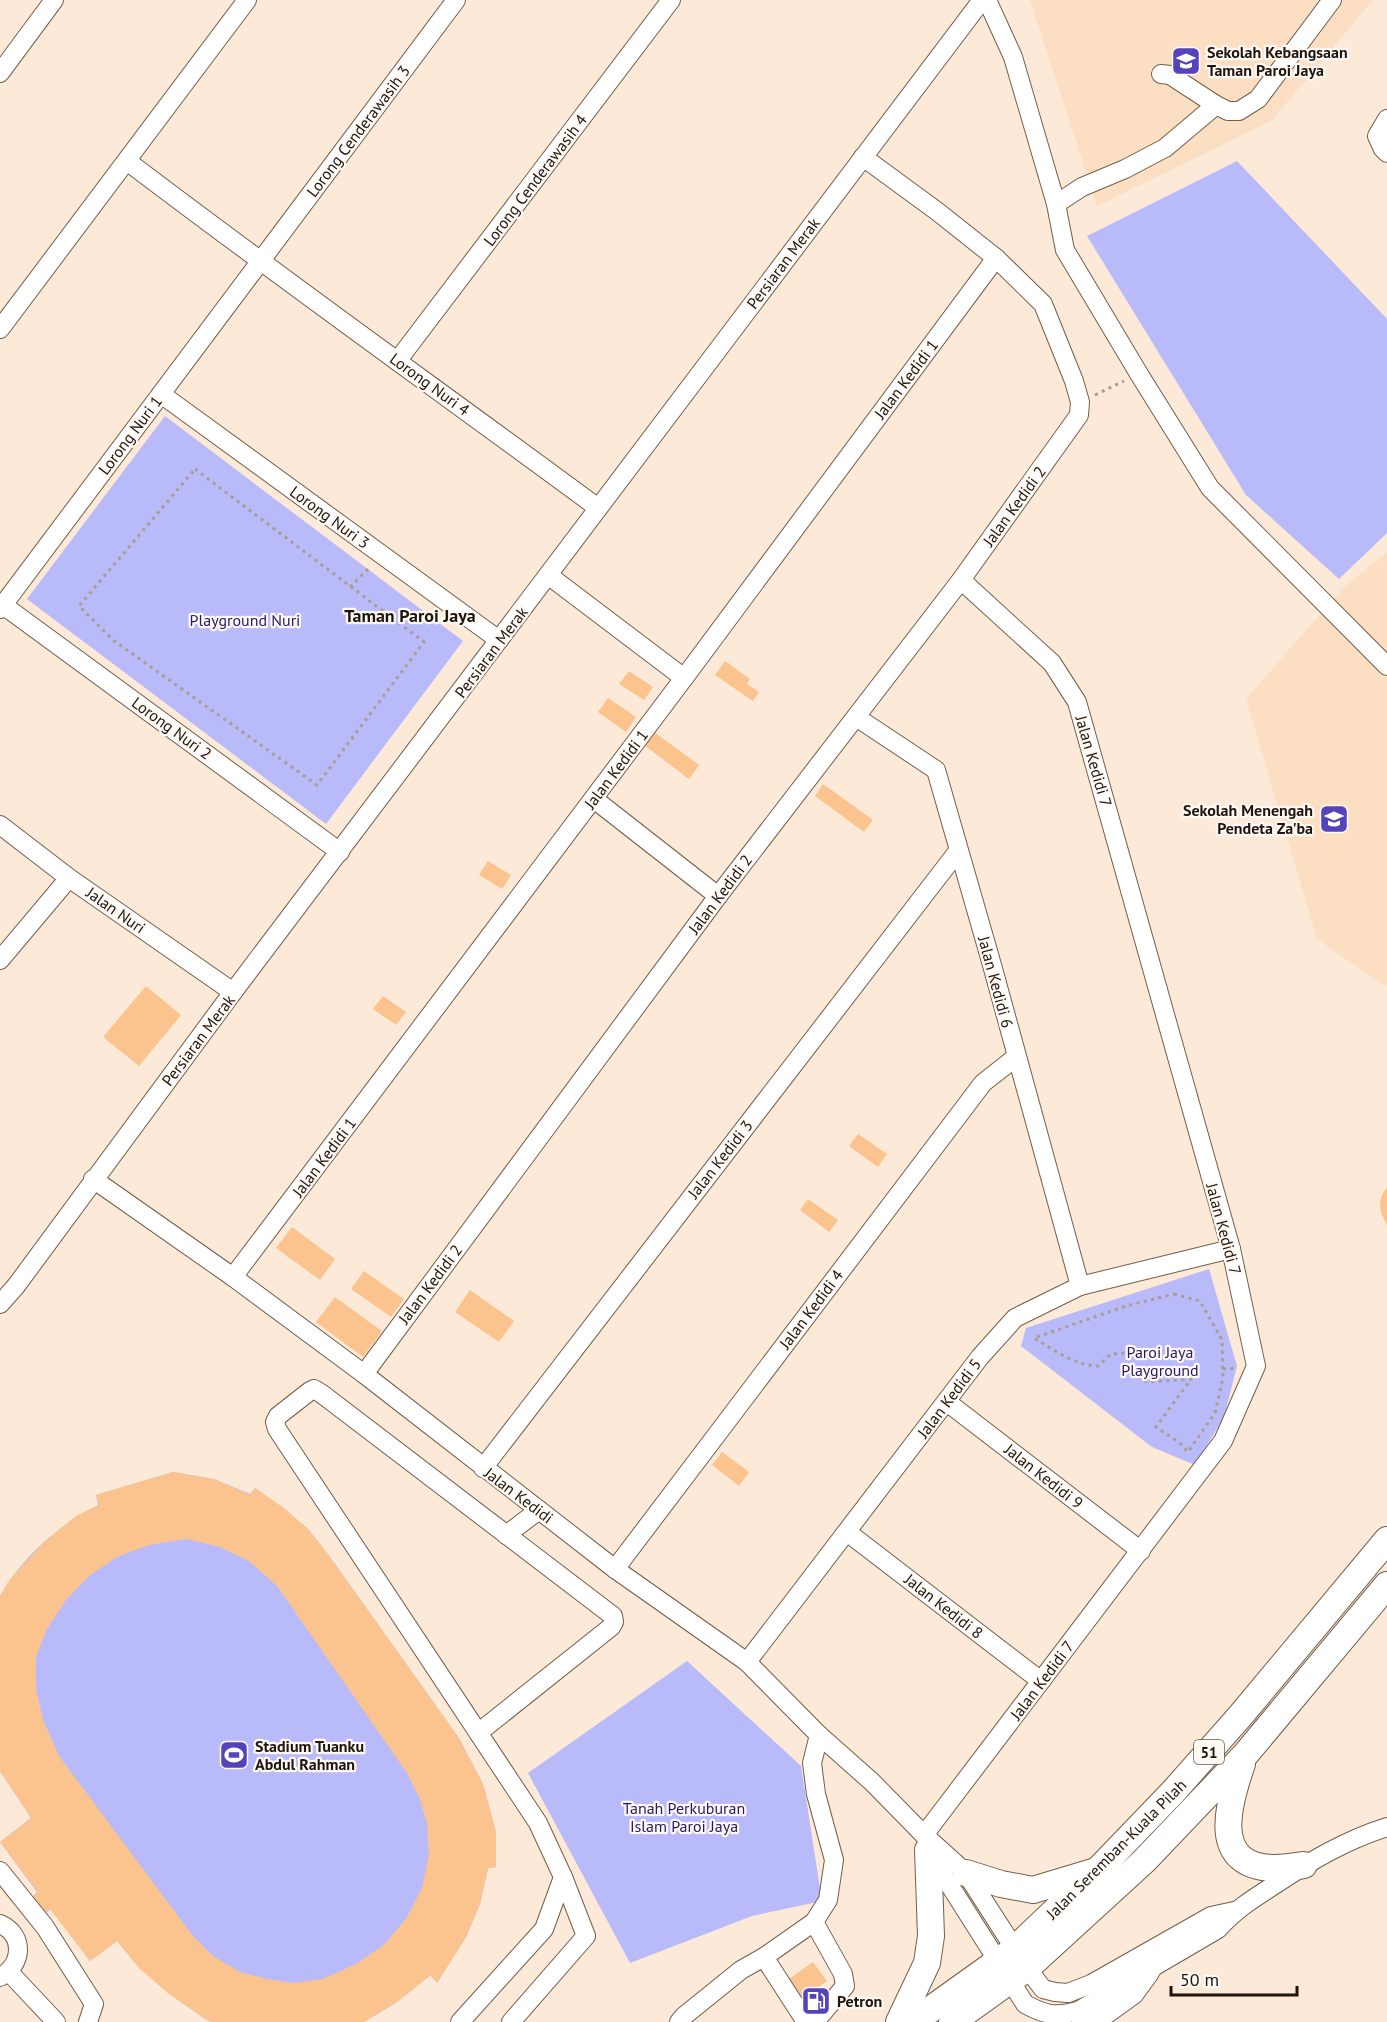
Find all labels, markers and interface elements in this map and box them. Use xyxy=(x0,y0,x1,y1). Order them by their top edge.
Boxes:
place label: Sekolah Kebangsaan Taman Paroi Jaya xyxy=(1207,42,1348,80)
school or university icon: Sekolah Kebangsaan Taman Paroi Jaya xyxy=(1170,45,1202,77)
street label: Lorong Cenderawasih 3 xyxy=(302,61,414,201)
street label: Lorong Cenderawasih 4 xyxy=(479,110,591,250)
street label: Persiaran Merak xyxy=(742,213,824,313)
street label: Jalan Kedidi 1 xyxy=(869,335,942,423)
street label: Lorong Nuri 4 xyxy=(386,348,474,420)
street label: Lorong Nuri 1 xyxy=(94,392,166,478)
street label: Jalan Kedidi 2 xyxy=(978,462,1050,551)
street label: Lorong Nuri 3 xyxy=(286,481,374,553)
street label: Persiaran Merak xyxy=(450,602,532,702)
district label: Taman Paroi Jaya xyxy=(344,604,476,627)
park label: Playground Nuri xyxy=(190,610,300,630)
street label: Lorong Nuri 2 xyxy=(128,692,216,764)
street label: Jalan Kedidi 7 xyxy=(1071,712,1117,809)
street label: Jalan Kedidi 1 xyxy=(579,725,652,813)
place label: Sekolah Menengah Pendeta Za'ba xyxy=(1183,800,1313,838)
school or university icon: Sekolah Menengah Pendeta Za'ba xyxy=(1318,803,1350,835)
street label: Jalan Kedidi 2 xyxy=(683,850,756,938)
street label: Jalan Nuri xyxy=(82,882,149,938)
street label: Jalan Kedidi 6 xyxy=(974,933,1018,1030)
street label: Persiaran Merak xyxy=(157,990,239,1090)
street label: Jalan Kedidi 1 xyxy=(287,1113,360,1201)
street label: Jalan Kedidi 3 xyxy=(683,1116,757,1203)
street label: Jalan Kedidi 7 xyxy=(1202,1180,1246,1277)
street label: Jalan Kedidi 2 xyxy=(393,1240,466,1328)
street label: Jalan Kedidi 4 xyxy=(774,1265,847,1353)
park label: Paroi Jaya Playground xyxy=(1121,1342,1199,1380)
street label: Jalan Kedidi 5 xyxy=(912,1354,985,1442)
street label: Jalan Kedidi 9 xyxy=(1000,1439,1087,1513)
street label: Jalan Kedidi xyxy=(480,1462,557,1527)
street label: Jalan Kedidi 8 xyxy=(900,1569,987,1643)
street label: Jalan Kedidi 7 xyxy=(1005,1636,1078,1724)
place label: Stadium Tuanku Abdul Rahman xyxy=(255,1736,364,1774)
sports icon: Stadium Tuanku Abdul Rahman xyxy=(218,1739,250,1771)
road number: 51 xyxy=(1194,1740,1224,1764)
street label: Jalan Seremban-Kuala Pilah xyxy=(1041,1775,1190,1924)
park label: Tanah Perkuburan Islam Paroi Jaya xyxy=(623,1798,745,1836)
scale bar xyxy=(1171,1959,1297,1997)
text: 50 m xyxy=(1180,1968,1219,1991)
fuel station icon: Petron xyxy=(800,1985,832,2017)
place label: Petron xyxy=(837,1991,882,2011)

